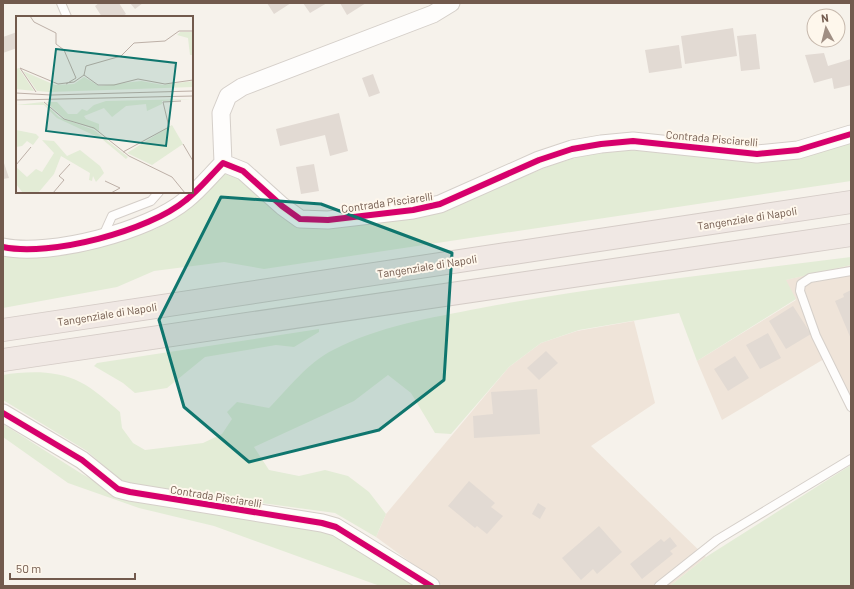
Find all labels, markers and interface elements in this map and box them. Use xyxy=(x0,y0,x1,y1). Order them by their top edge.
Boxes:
north arrow xyxy=(806,8,846,48)
text: N xyxy=(820,11,829,24)
inset map xyxy=(16,16,193,193)
street label: Contrada Pisciarelli xyxy=(665,127,759,149)
street label: Contrada Pisciarelli xyxy=(340,189,434,215)
street label: Tangenziale di Napoli xyxy=(696,204,798,232)
street label: Tangenziale di Napoli xyxy=(376,252,478,280)
street label: Tangenziale di Napoli xyxy=(56,300,158,328)
street label: Contrada Pisciarelli xyxy=(169,482,263,510)
scale bar xyxy=(10,555,135,581)
text: 50 m xyxy=(16,561,41,575)

